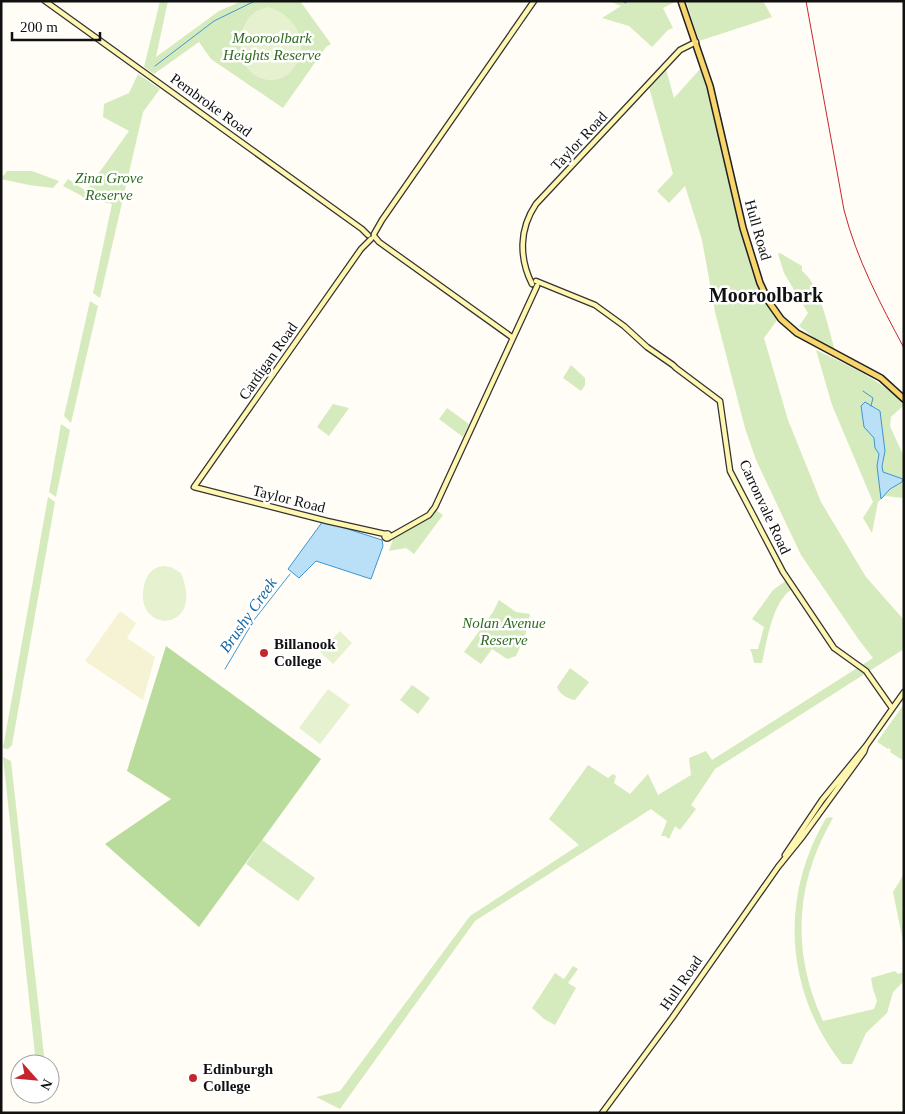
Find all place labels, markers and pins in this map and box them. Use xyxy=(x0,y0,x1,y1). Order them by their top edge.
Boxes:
place label: Billanook College xyxy=(274,636,336,669)
marker: Billanook College xyxy=(258,647,270,659)
place label: Edinburgh College xyxy=(203,1061,274,1094)
marker: Edinburgh College xyxy=(187,1072,199,1084)

